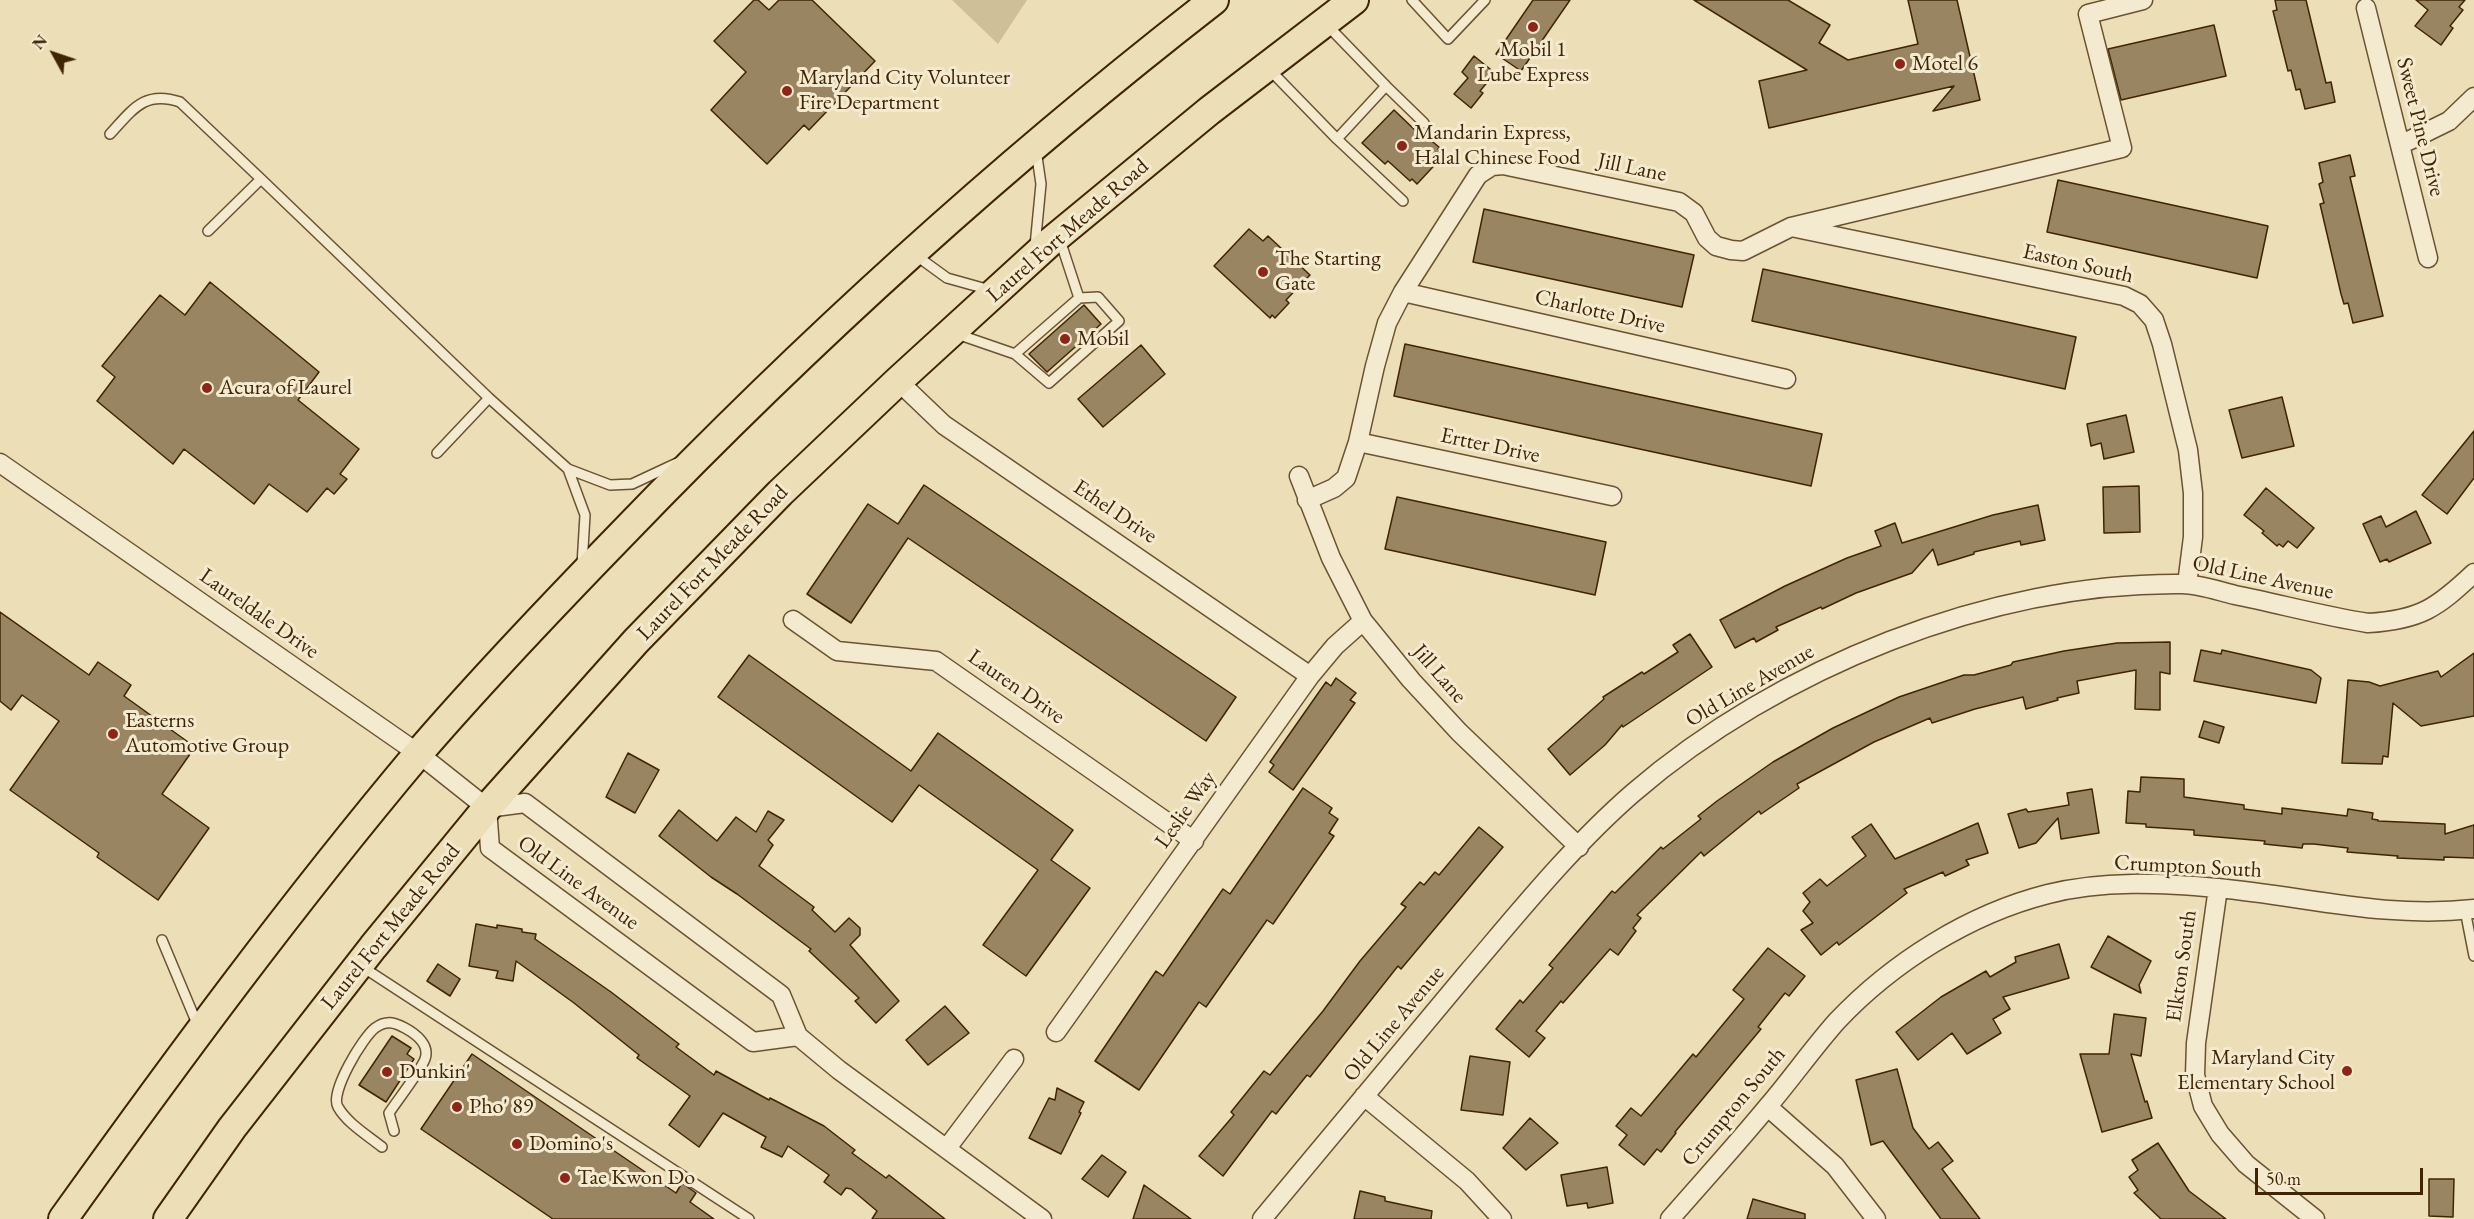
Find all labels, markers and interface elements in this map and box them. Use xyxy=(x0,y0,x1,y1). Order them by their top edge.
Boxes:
marker: Mobil 1 Lube Express xyxy=(1526,20,1540,34)
north arrow xyxy=(24,24,84,84)
text: N xyxy=(28,30,52,54)
place label: Mobil 1 Lube Express xyxy=(1477,37,1589,88)
place label: Motel 6 xyxy=(1912,51,1978,77)
street label: Sweet Pine Drive xyxy=(2390,55,2450,199)
marker: Motel 6 xyxy=(1893,57,1907,71)
place label: Maryland City Volunteer Fire Department xyxy=(799,65,1010,116)
marker: Maryland City Volunteer Fire Department xyxy=(780,84,794,98)
place label: Mandarin Express, Halal Chinese Food xyxy=(1414,120,1580,172)
marker: Mandarin Express, Halal Chinese Food xyxy=(1395,139,1409,153)
street label: Jill Lane xyxy=(1595,148,1669,188)
street label: Laurel Fort Meade Road xyxy=(982,154,1154,308)
street label: Easton South xyxy=(2020,238,2136,290)
place label: The Starting Gate xyxy=(1275,246,1381,298)
marker: The Starting Gate xyxy=(1256,265,1270,279)
street label: Charlotte Drive xyxy=(1532,284,1668,340)
place label: Mobil xyxy=(1077,326,1129,352)
marker: Mobil xyxy=(1058,332,1072,346)
place label: Acura of Laurel xyxy=(219,375,352,401)
marker: Acura of Laurel xyxy=(200,381,214,395)
street label: Ertter Drive xyxy=(1438,423,1542,469)
street label: Ethel Drive xyxy=(1068,474,1162,550)
street label: Laurel Fort Meade Road xyxy=(632,480,794,646)
street label: Old Line Avenue xyxy=(2190,550,2336,606)
street label: Laureldale Drive xyxy=(194,563,324,665)
street label: Jill Lane xyxy=(1406,639,1472,709)
street label: Old Line Avenue xyxy=(1681,639,1819,733)
street label: Lauren Drive xyxy=(962,644,1070,730)
place label: Easterns Automotive Group xyxy=(125,708,289,760)
marker: Easterns Automotive Group xyxy=(106,727,120,741)
street label: Leslie Way xyxy=(1150,766,1222,854)
street label: Old Line Avenue xyxy=(512,830,644,936)
street label: Laurel Fort Meade Road xyxy=(316,839,466,1015)
street label: Crumpton South xyxy=(2113,850,2263,884)
street label: Elkton South xyxy=(2161,908,2203,1024)
street label: Old Line Avenue xyxy=(1338,961,1450,1087)
street label: Crumpton South xyxy=(1676,1042,1792,1172)
place label: Maryland City Elementary School xyxy=(2177,1045,2335,1096)
place label: Dunkin' xyxy=(399,1059,471,1085)
marker: Maryland City Elementary School xyxy=(2340,1064,2354,1078)
marker: Dunkin' xyxy=(380,1065,394,1079)
place label: Pho' 89 xyxy=(469,1094,533,1120)
marker: Pho' 89 xyxy=(450,1100,464,1114)
place label: Domino's xyxy=(529,1131,613,1157)
marker: Domino's xyxy=(510,1137,524,1151)
scale bar xyxy=(2258,1156,2426,1194)
place label: Tae Kwon Do xyxy=(577,1165,695,1191)
text: 50 m xyxy=(2266,1167,2301,1190)
marker: Tae Kwon Do xyxy=(558,1171,572,1185)

